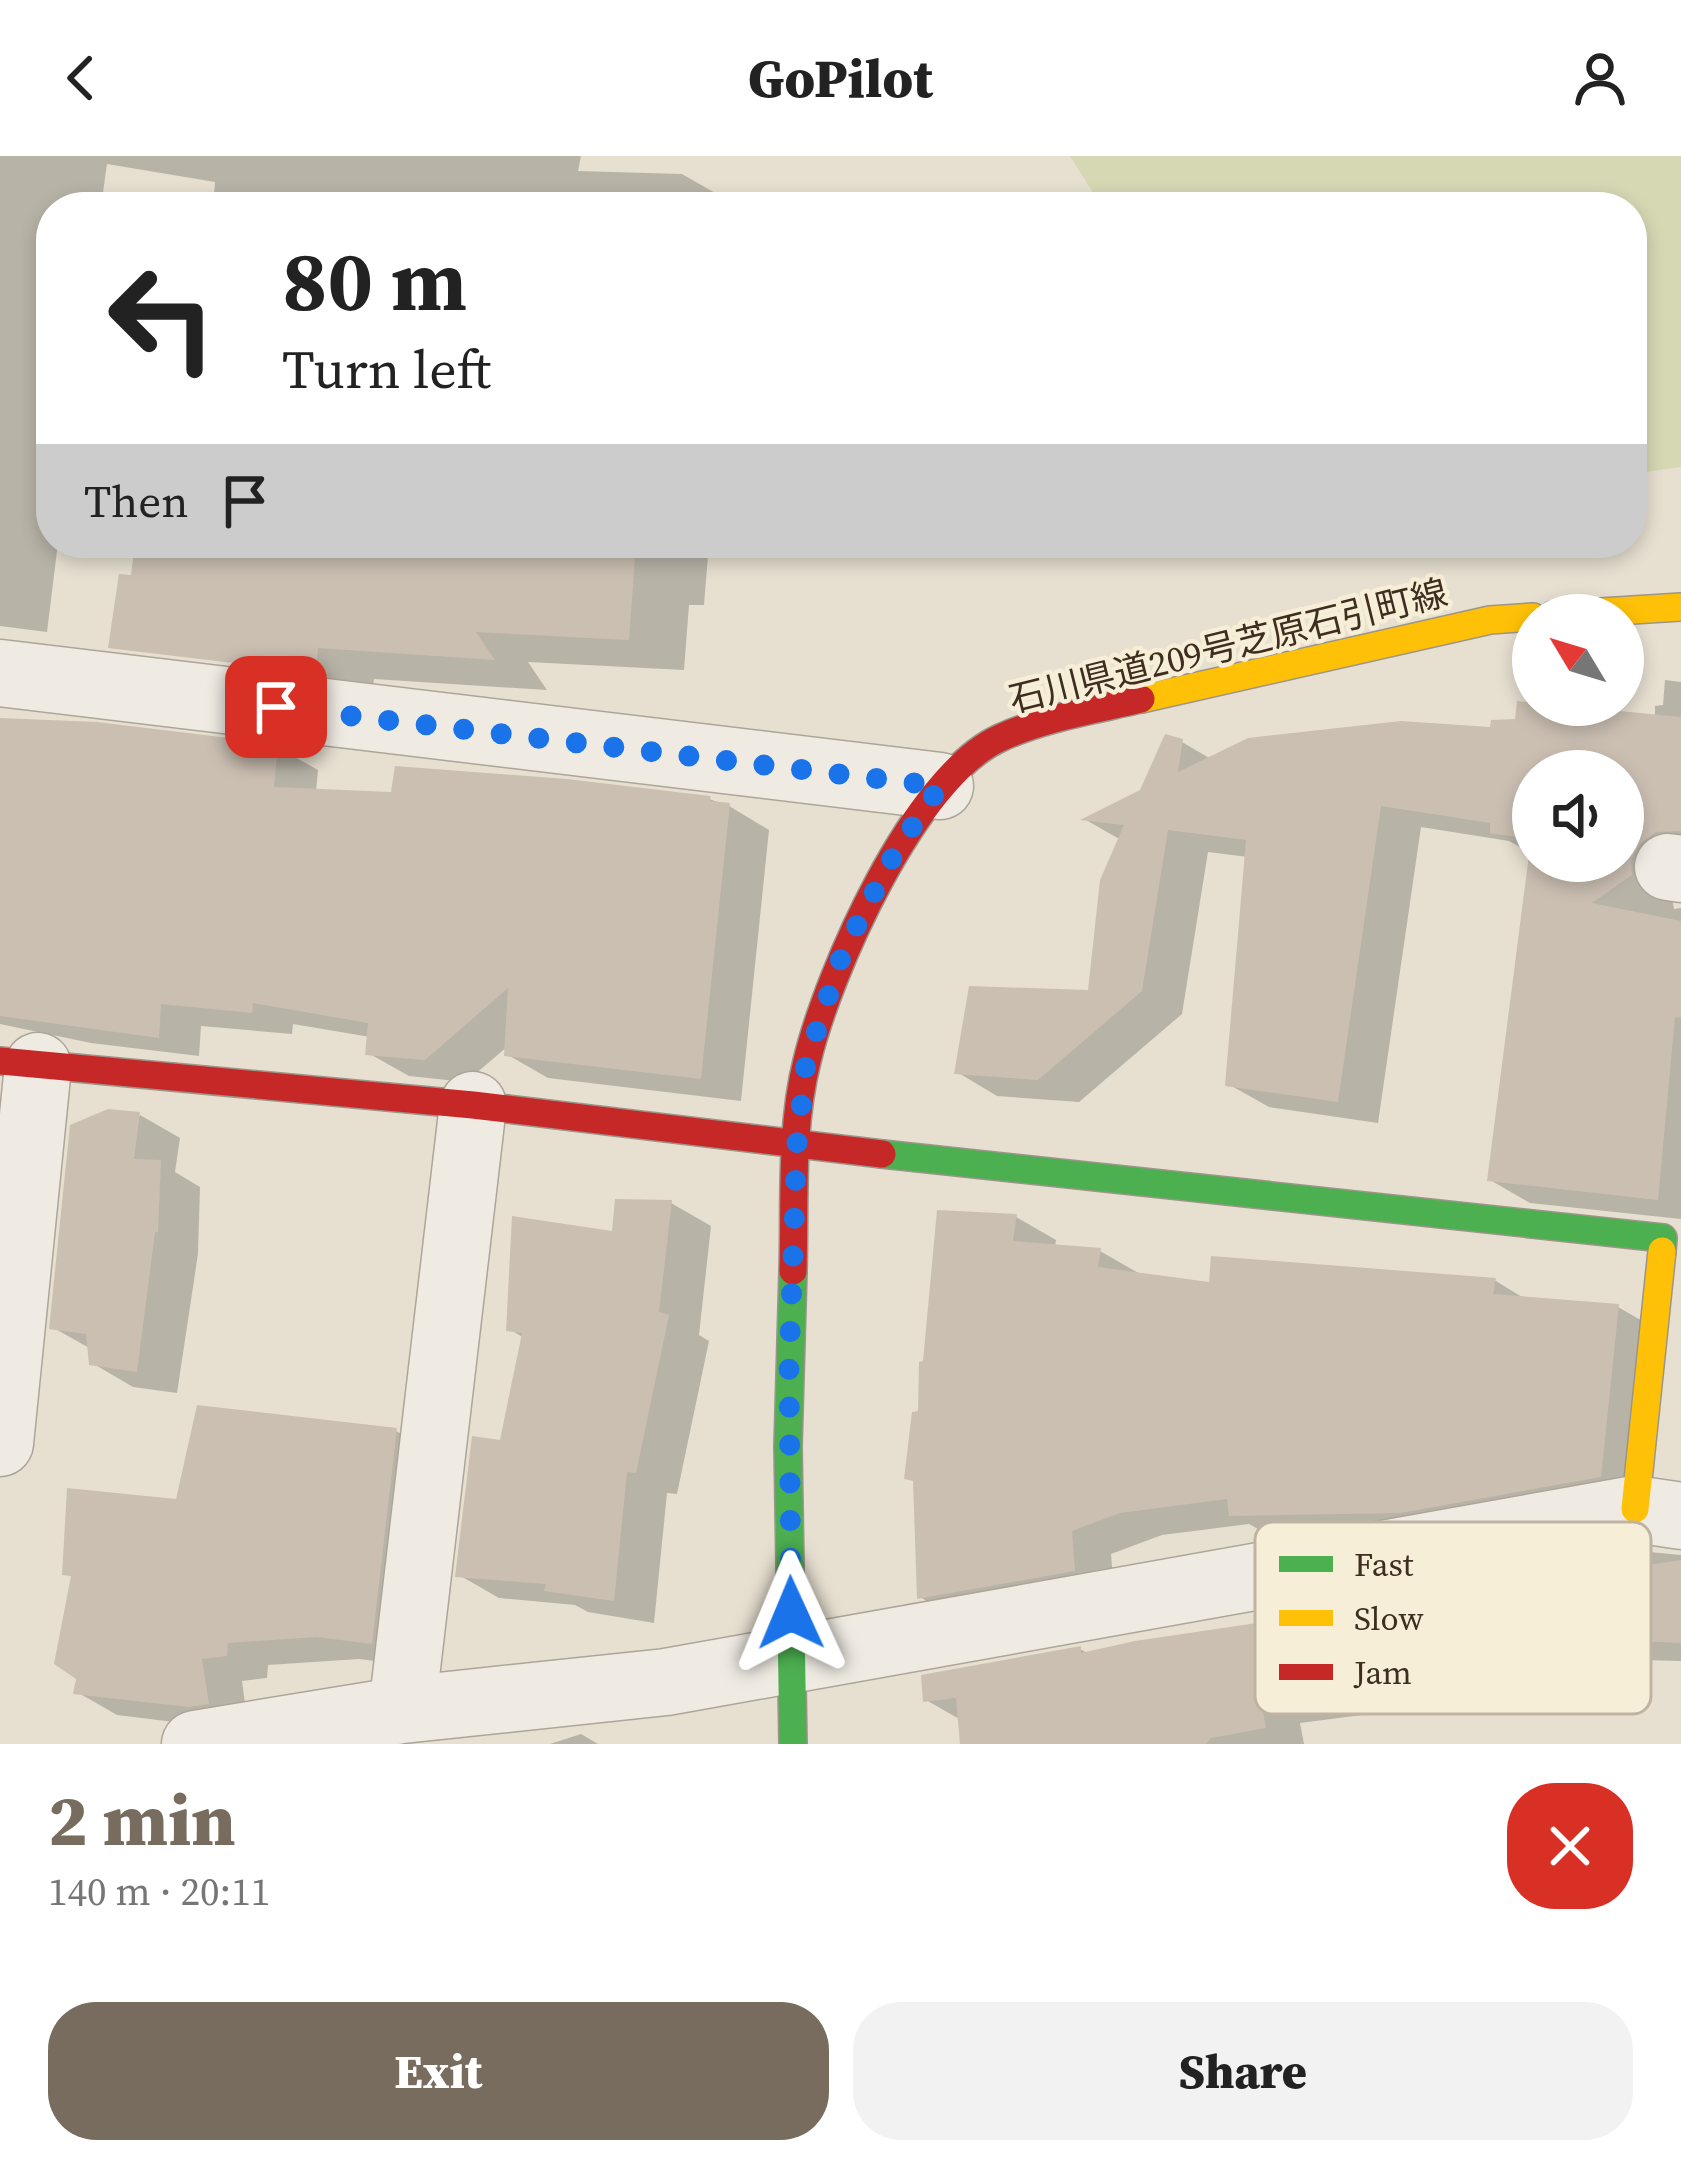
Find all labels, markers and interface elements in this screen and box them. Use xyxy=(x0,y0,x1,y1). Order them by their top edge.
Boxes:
text: GoPilot xyxy=(748,41,933,115)
icon: back xyxy=(48,45,114,111)
icon: person xyxy=(1567,45,1633,111)
text: 80 m xyxy=(282,223,467,338)
icon: left xyxy=(84,240,240,396)
text: Turn left xyxy=(282,332,491,406)
icon: arrive xyxy=(212,468,278,534)
text: Then xyxy=(84,470,188,532)
street label: 石川県道209号芝原石引町線 xyxy=(1004,568,1452,724)
north arrow xyxy=(1512,594,1644,726)
map controls xyxy=(1512,594,1644,882)
pin xyxy=(225,656,327,758)
icon: arrive xyxy=(243,674,309,740)
button: sound xyxy=(1512,750,1644,882)
legend xyxy=(1255,1522,1651,1714)
text: Fast xyxy=(1354,1542,1414,1587)
position arrow xyxy=(728,1550,854,1676)
text: Slow xyxy=(1354,1596,1424,1641)
text: Jam xyxy=(1353,1650,1412,1695)
text: 2 min xyxy=(48,1770,236,1869)
button: close xyxy=(1507,1783,1633,1909)
text: 140 m · 20:11 xyxy=(48,1865,270,1918)
button: Exit xyxy=(48,2002,829,2140)
button: Share xyxy=(853,2002,1633,2140)

